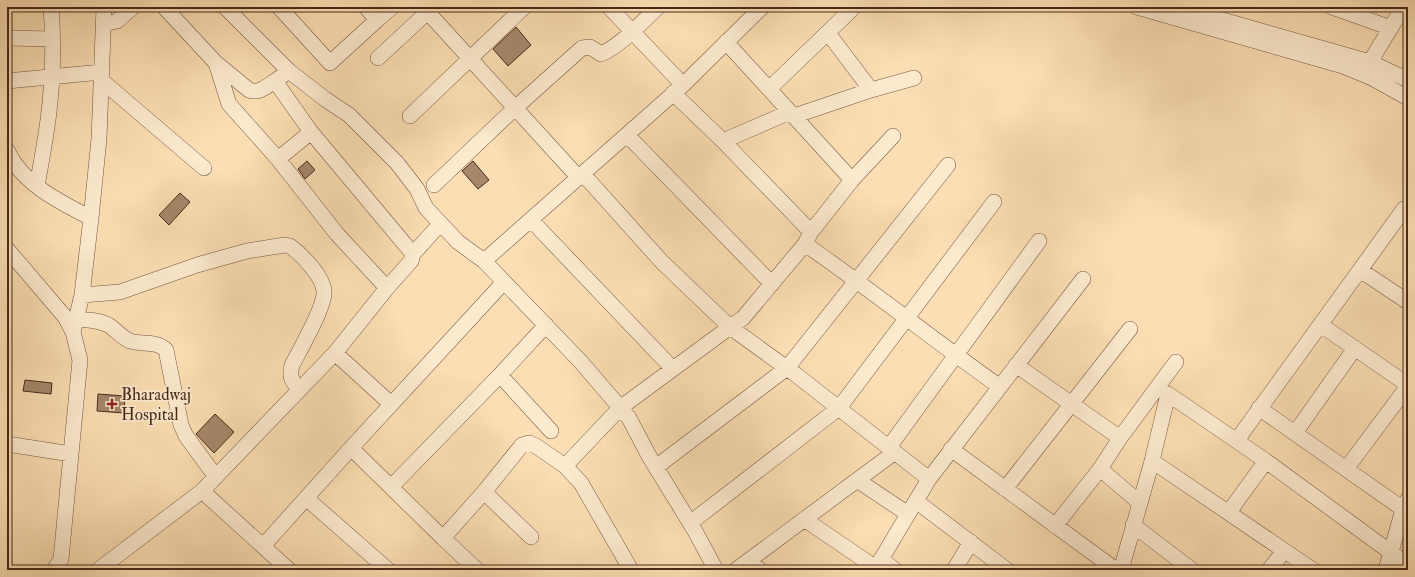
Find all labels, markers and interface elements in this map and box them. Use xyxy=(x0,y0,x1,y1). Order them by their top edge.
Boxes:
place label: Bharadwaj Hospital xyxy=(121,384,191,426)
marker: Bharadwaj Hospital xyxy=(106,398,118,410)

